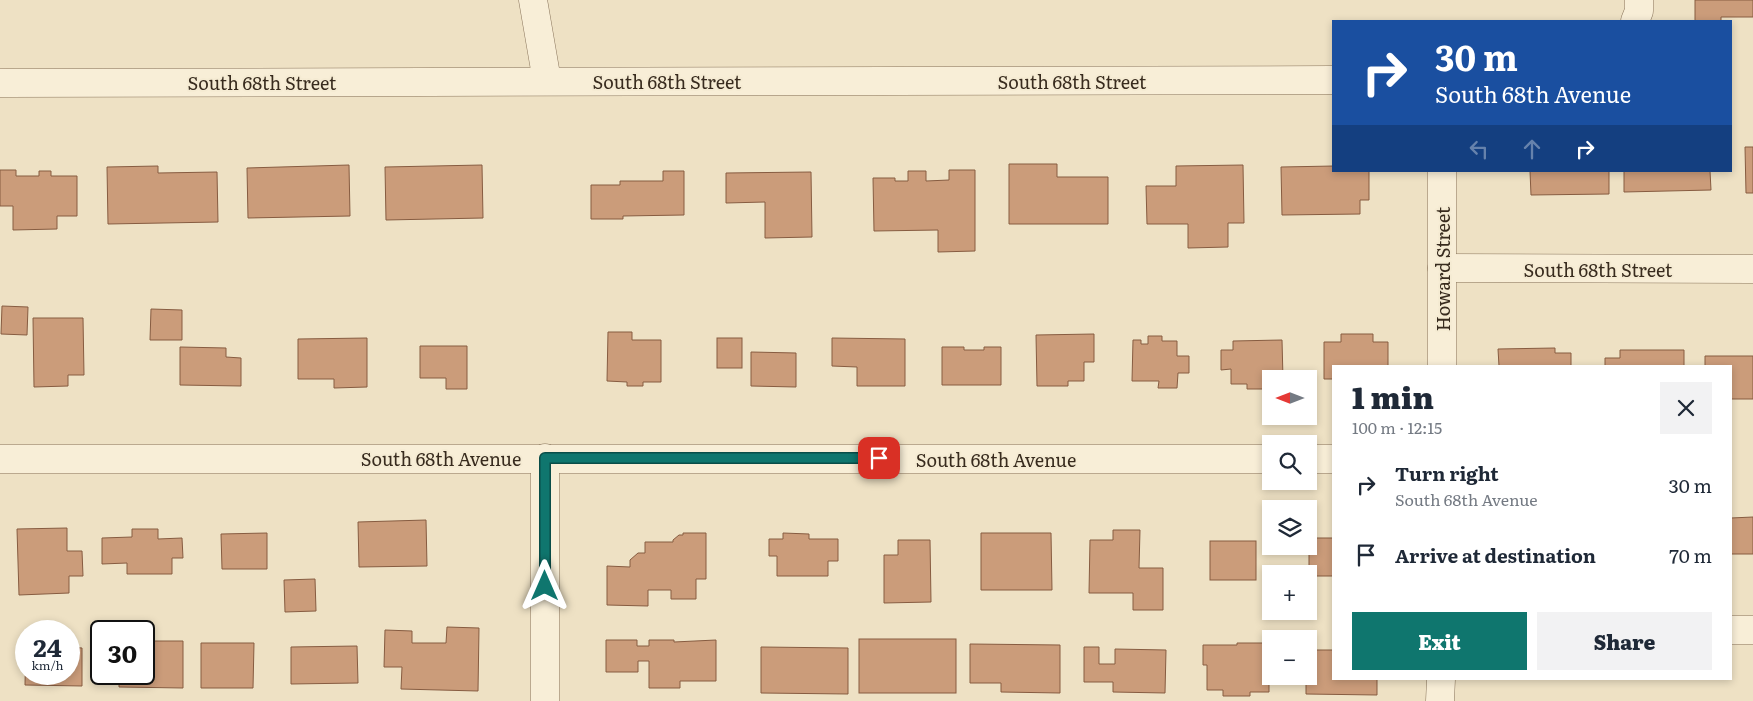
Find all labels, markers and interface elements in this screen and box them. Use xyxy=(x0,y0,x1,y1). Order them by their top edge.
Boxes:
text: 30 m xyxy=(1435,30,1518,82)
icon: right xyxy=(1352,40,1417,105)
street label: South 68th Street xyxy=(593,68,742,95)
street label: South 68th Street xyxy=(998,68,1147,95)
street label: South 68th Street xyxy=(188,69,337,96)
text: South 68th Avenue xyxy=(1435,77,1631,110)
icon: left xyxy=(1465,135,1493,163)
icon: ahead xyxy=(1518,135,1546,163)
icon: right xyxy=(1571,135,1599,163)
street label: Howard Street xyxy=(1429,206,1456,331)
street label: South 68th Street xyxy=(1524,256,1673,283)
north arrow xyxy=(1262,370,1318,425)
map controls xyxy=(1262,370,1317,685)
text: 1 min xyxy=(1352,374,1434,418)
button: close xyxy=(1660,382,1712,434)
text: 100 m · 12:15 xyxy=(1352,415,1442,439)
button: search xyxy=(1262,435,1317,490)
pin xyxy=(858,437,900,479)
icon: arrive xyxy=(865,444,893,472)
street label: South 68th Avenue xyxy=(361,445,521,472)
street label: South 68th Avenue xyxy=(916,446,1076,473)
text: Turn right xyxy=(1395,459,1499,487)
icon: right xyxy=(1352,471,1380,499)
text: 30 m xyxy=(1668,471,1712,499)
text: South 68th Avenue xyxy=(1395,487,1538,511)
button: layers xyxy=(1262,500,1317,555)
icon: arrive xyxy=(1352,541,1380,569)
text: Arrive at destination xyxy=(1395,541,1596,569)
text: 70 m xyxy=(1669,541,1712,569)
position arrow xyxy=(518,559,570,611)
button: + xyxy=(1262,565,1317,620)
button: Exit xyxy=(1352,612,1527,670)
button: Share xyxy=(1537,612,1712,670)
speed limit sign: 30 xyxy=(90,620,155,685)
text: 24 xyxy=(33,628,62,665)
button: − xyxy=(1262,630,1317,685)
text: km/h xyxy=(32,656,63,674)

